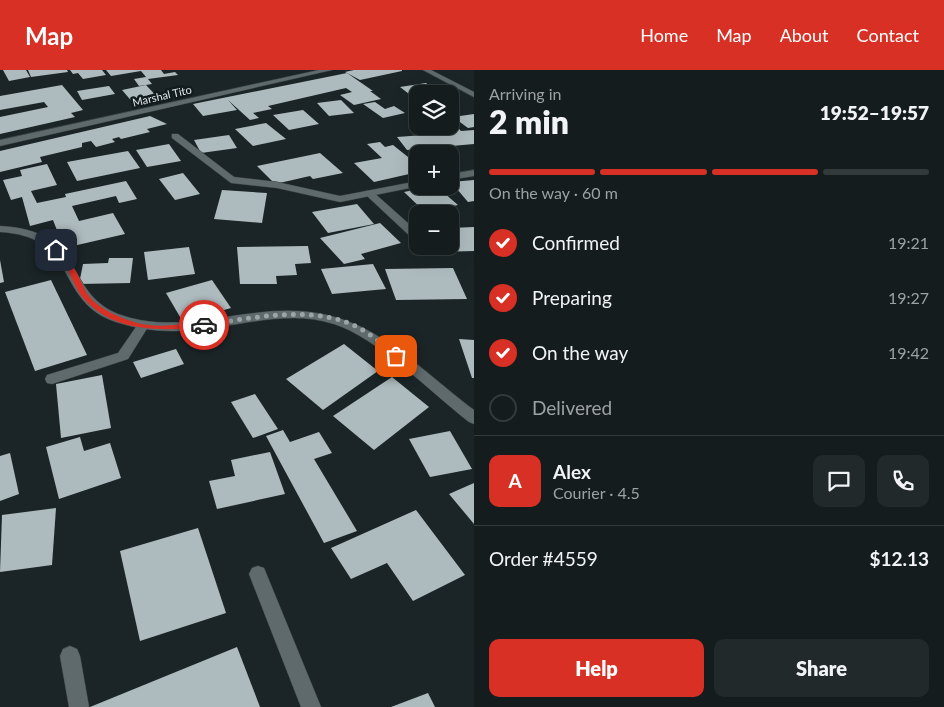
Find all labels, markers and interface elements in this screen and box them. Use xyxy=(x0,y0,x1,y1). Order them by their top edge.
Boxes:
text: Map xyxy=(25,21,73,50)
text: Home xyxy=(640,24,688,46)
text: Map xyxy=(716,24,752,46)
text: About xyxy=(780,24,829,46)
text: Contact xyxy=(857,24,919,46)
street label: Marshal Tito xyxy=(131,82,193,109)
text: Arriving in xyxy=(489,84,562,103)
map controls xyxy=(409,85,459,255)
button: layers xyxy=(409,85,459,135)
text: 19:52–19:57 xyxy=(820,101,929,124)
text: 2 min xyxy=(489,102,569,141)
button: + xyxy=(409,145,459,195)
text: On the way · 60 m xyxy=(489,183,618,202)
button: − xyxy=(409,205,459,255)
pin xyxy=(35,229,77,271)
icon: check xyxy=(489,229,517,257)
text: Confirmed xyxy=(532,231,620,254)
text: 19:21 xyxy=(888,233,929,252)
icon: home xyxy=(42,236,70,264)
icon: check xyxy=(489,284,517,312)
text: Preparing xyxy=(532,286,612,309)
text: 19:27 xyxy=(888,288,929,307)
courier xyxy=(179,300,229,350)
icon: car xyxy=(190,311,218,339)
pin xyxy=(375,335,417,377)
icon: check xyxy=(489,339,517,367)
text: On the way xyxy=(532,341,628,364)
icon: bag xyxy=(382,342,410,370)
text: 19:42 xyxy=(888,343,929,362)
text: Delivered xyxy=(532,396,612,419)
button: chat xyxy=(813,455,865,507)
button: phone xyxy=(877,455,929,507)
text: Alex xyxy=(553,460,591,483)
text: A xyxy=(508,469,522,492)
text: Courier · 4.5 xyxy=(553,483,640,502)
text: Order #4559 xyxy=(489,547,598,570)
text: $12.13 xyxy=(869,547,929,570)
button: Help xyxy=(489,639,704,697)
button: Share xyxy=(714,639,929,697)

